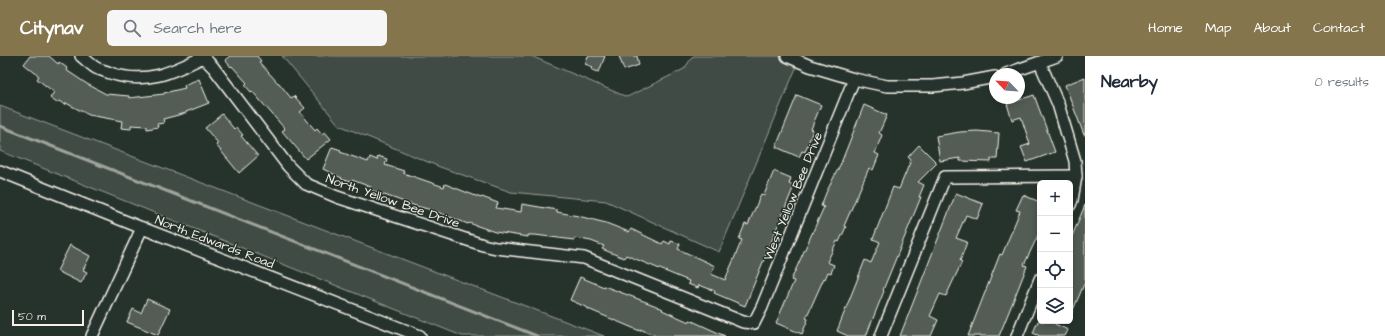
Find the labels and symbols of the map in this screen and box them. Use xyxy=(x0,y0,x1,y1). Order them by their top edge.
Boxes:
north arrow xyxy=(989,68,1025,104)
street label: West Yellow Bee Drive xyxy=(759,129,827,263)
street label: North Yellow Bee Drive xyxy=(323,170,462,232)
street label: North Edwards Road xyxy=(152,211,277,273)
scale bar xyxy=(12,308,84,327)

